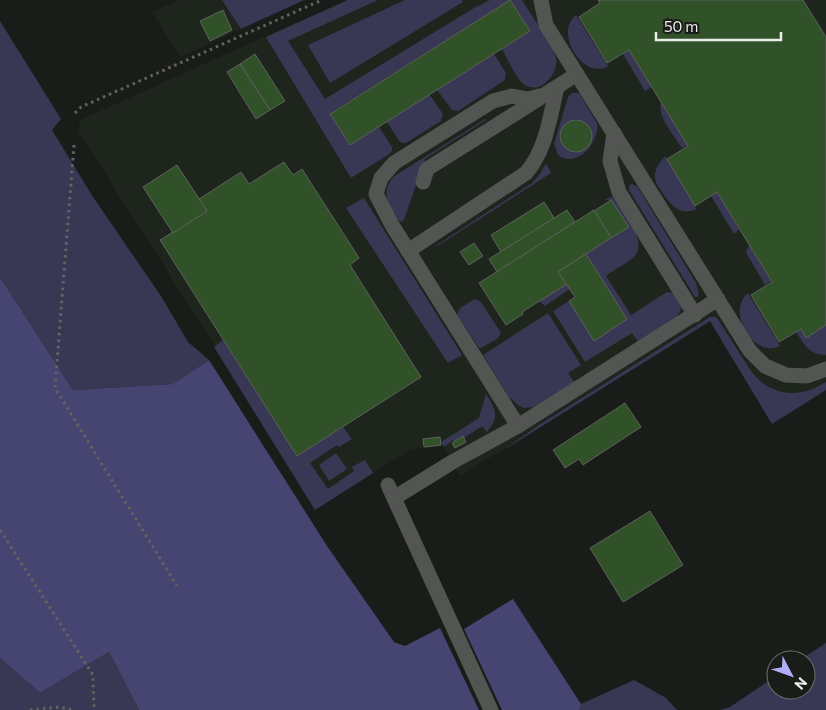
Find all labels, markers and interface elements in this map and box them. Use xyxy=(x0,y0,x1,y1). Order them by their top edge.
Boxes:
scale bar xyxy=(656,10,781,42)
text: 50 m xyxy=(664,17,698,35)
north arrow xyxy=(766,650,816,700)
text: N xyxy=(791,674,811,693)

